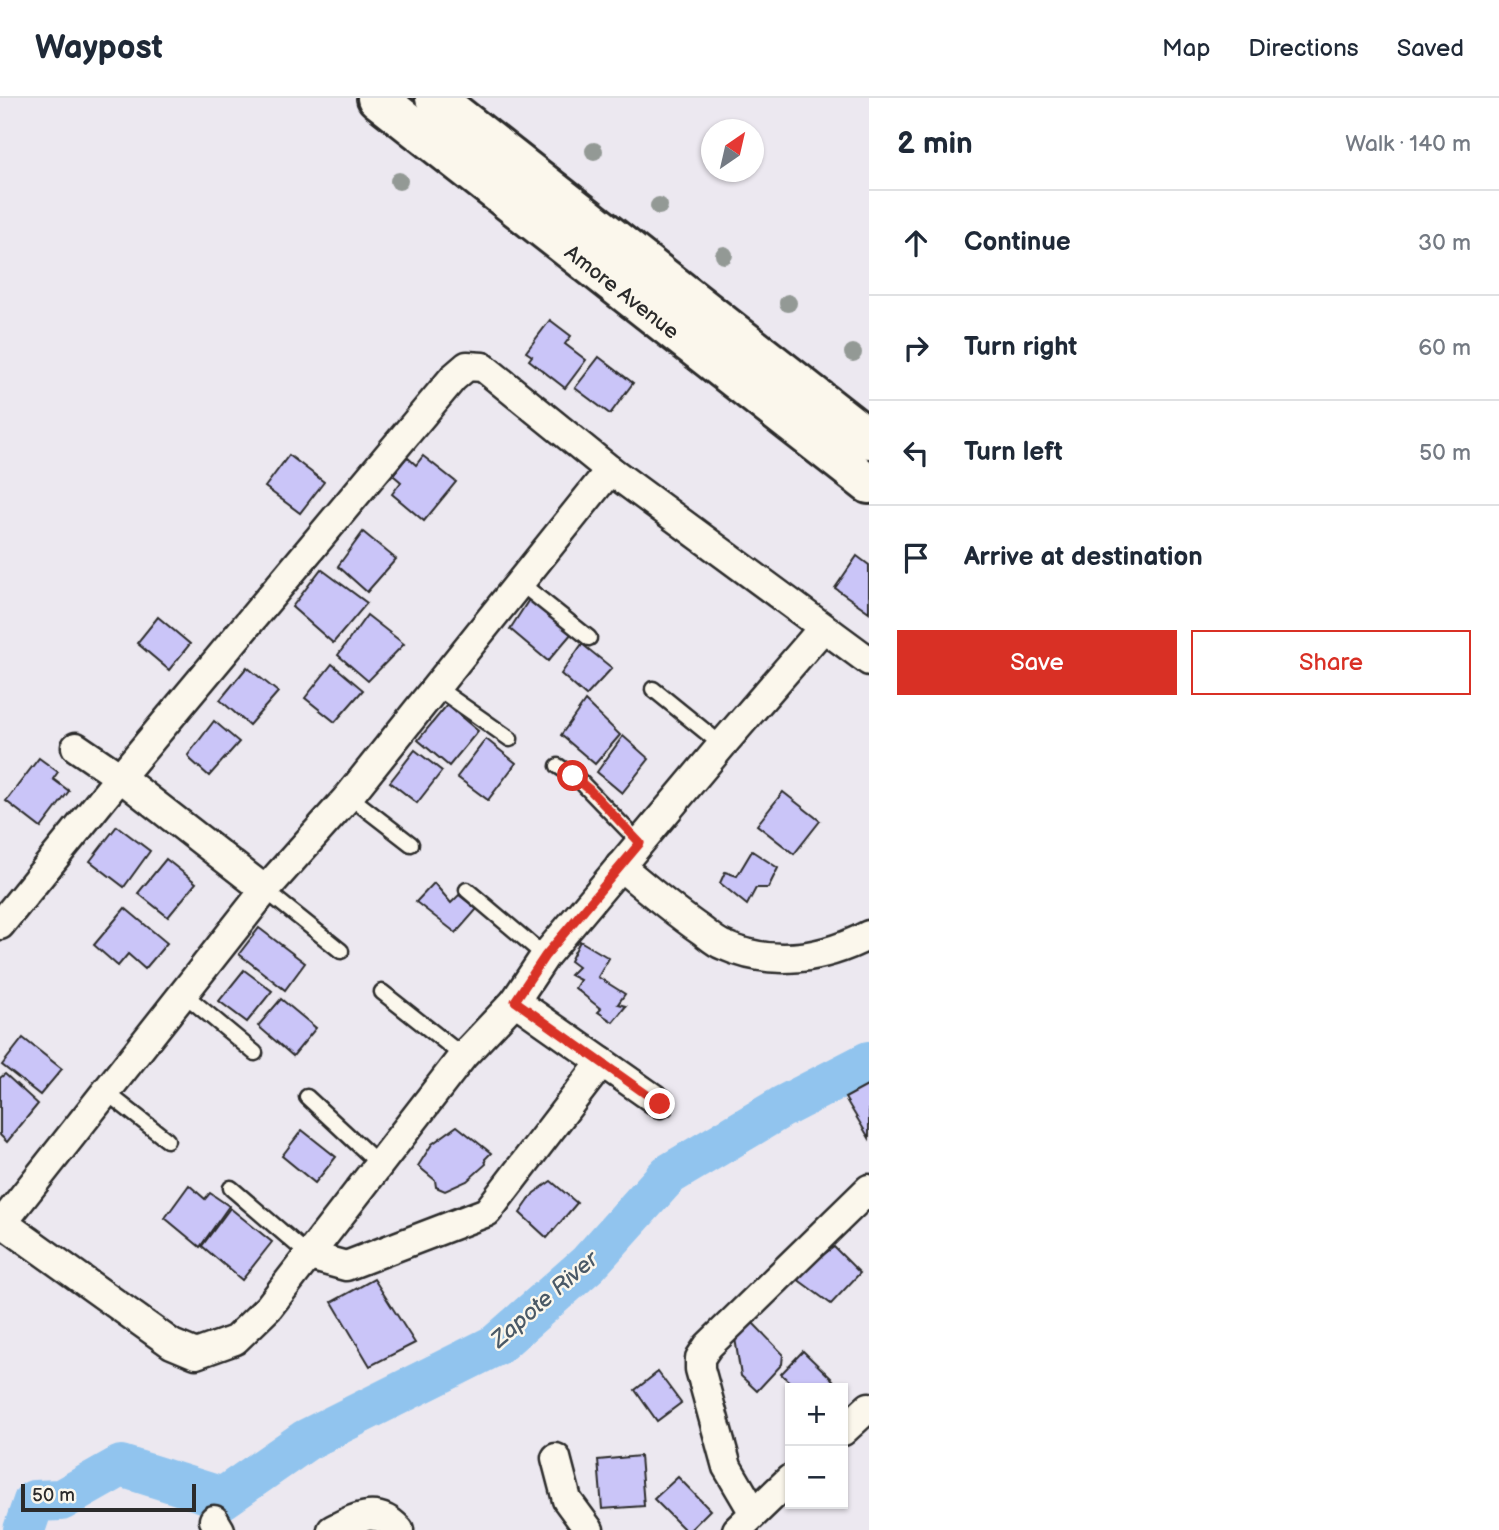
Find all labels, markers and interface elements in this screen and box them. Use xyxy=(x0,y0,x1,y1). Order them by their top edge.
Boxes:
text: Waypost xyxy=(35,28,163,68)
text: Map xyxy=(1162,34,1210,63)
text: Directions xyxy=(1248,34,1359,63)
text: Saved xyxy=(1397,34,1464,63)
north arrow xyxy=(701,119,764,182)
text: 2 min xyxy=(897,126,973,162)
text: Walk · 140 m xyxy=(1345,130,1471,158)
icon: ahead xyxy=(897,224,935,262)
text: Continue xyxy=(964,227,1071,258)
text: 30 m xyxy=(1418,229,1471,257)
street label: Amore Avenue xyxy=(560,240,684,345)
icon: right xyxy=(897,329,935,367)
text: Turn right xyxy=(964,332,1077,363)
text: 60 m xyxy=(1418,334,1471,362)
icon: left xyxy=(897,434,935,472)
text: Turn left xyxy=(964,437,1063,468)
text: 50 m xyxy=(1419,439,1471,467)
icon: arrive xyxy=(897,539,935,577)
text: Arrive at destination xyxy=(964,542,1203,573)
button: Save xyxy=(897,630,1177,695)
button: Share xyxy=(1191,630,1471,695)
route start xyxy=(557,760,588,791)
route end xyxy=(644,1088,675,1119)
water label: Zapote River xyxy=(485,1245,605,1355)
map controls xyxy=(785,1383,848,1509)
button: + xyxy=(785,1383,848,1446)
button: − xyxy=(785,1446,848,1509)
scale bar xyxy=(21,1481,196,1513)
text: 50 m xyxy=(32,1484,75,1507)

